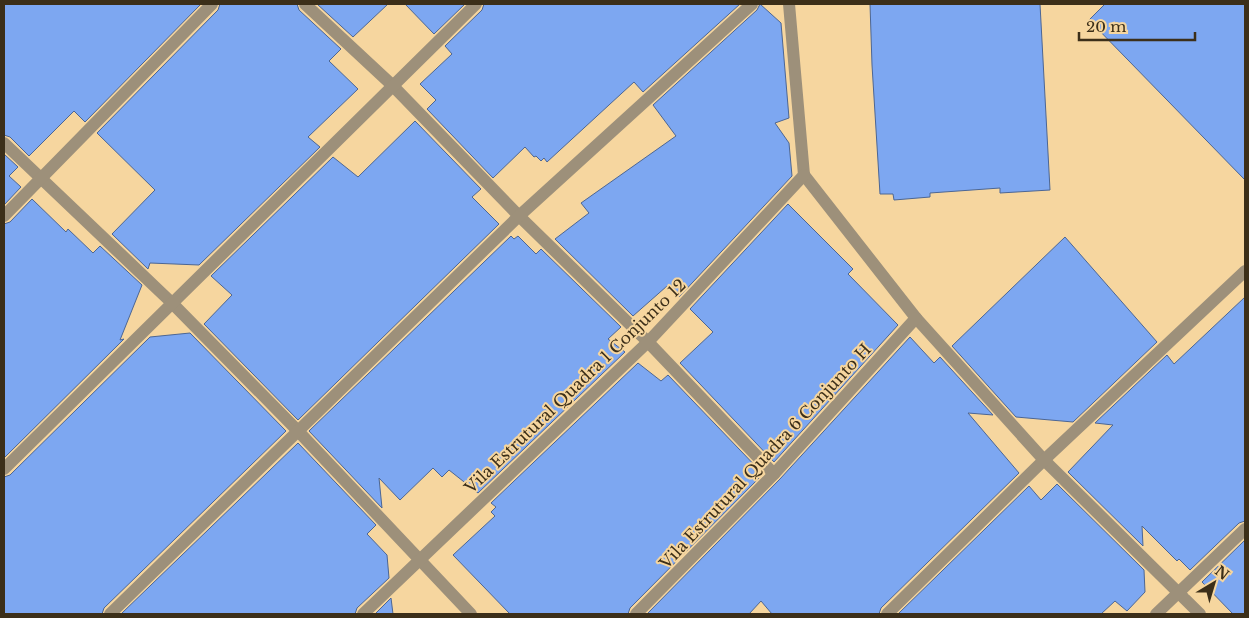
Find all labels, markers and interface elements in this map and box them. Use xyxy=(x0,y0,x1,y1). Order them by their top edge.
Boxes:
scale bar xyxy=(1079,10,1195,42)
text: 20 m xyxy=(1086,17,1126,36)
street label: Vila Estrutural Quadra 1 Conjunto 12 xyxy=(459,275,690,498)
street label: Vila Estrutural Quadra 6 Conjunto H xyxy=(654,339,875,574)
north arrow xyxy=(1189,558,1239,608)
text: N xyxy=(1211,562,1233,584)

